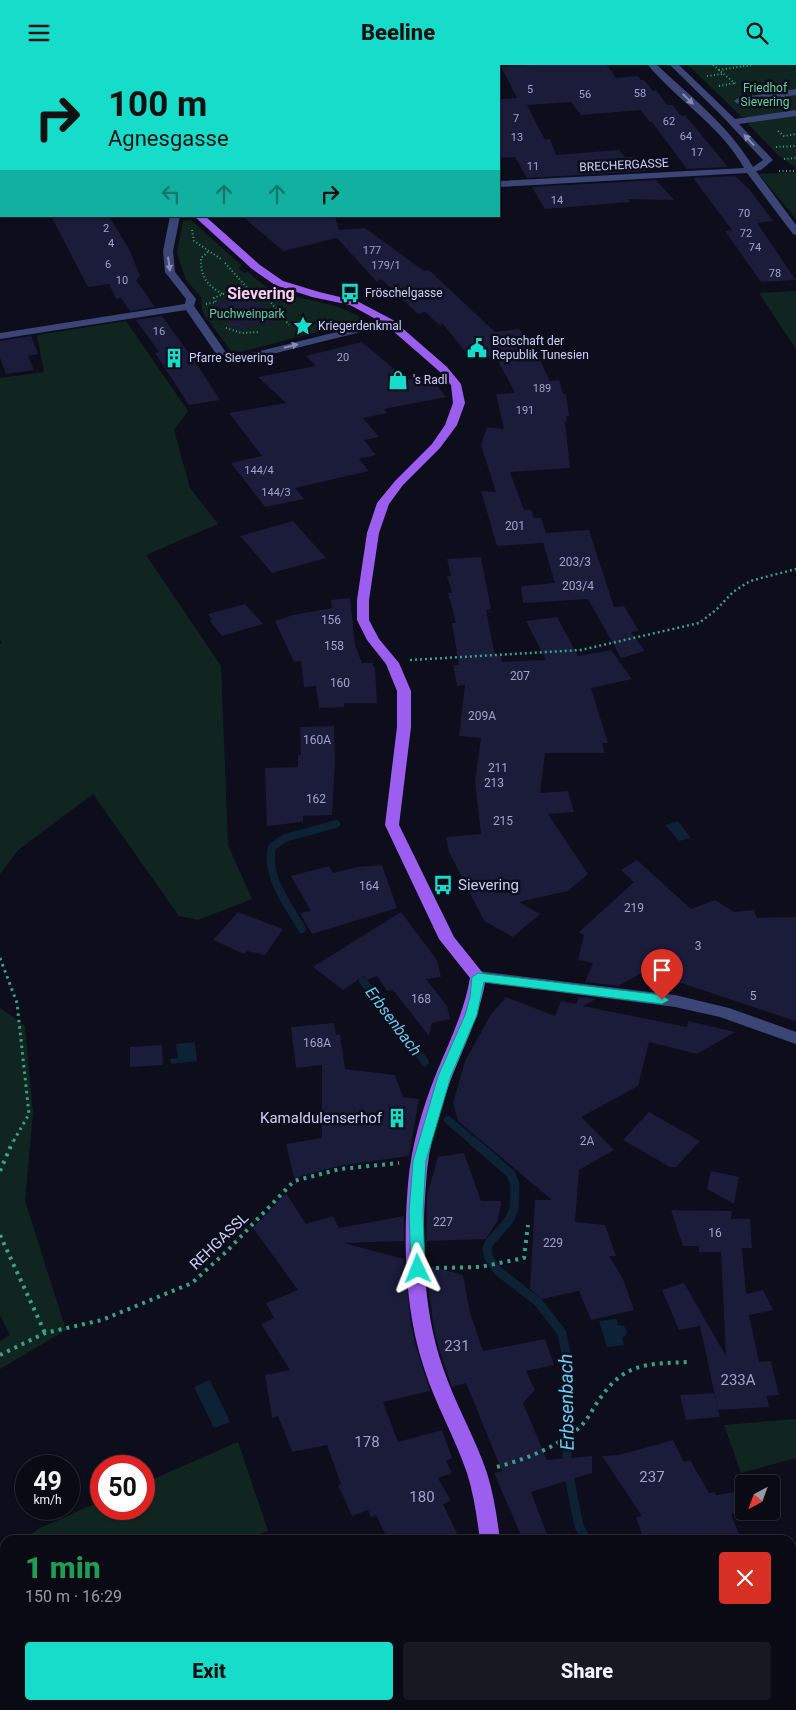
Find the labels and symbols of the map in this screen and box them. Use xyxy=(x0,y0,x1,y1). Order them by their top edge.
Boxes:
park label: Friedhof Sievering xyxy=(741,81,789,109)
house number: 5 xyxy=(527,83,533,96)
house number: 58 xyxy=(634,87,646,100)
house number: 56 xyxy=(579,88,591,101)
one-way arrow xyxy=(681,93,693,105)
house number: 7 xyxy=(513,112,519,125)
house number: 62 xyxy=(663,115,675,128)
house number: 64 xyxy=(680,130,692,143)
house number: 13 xyxy=(511,131,523,144)
one-way arrow xyxy=(743,135,755,147)
house number: 17 xyxy=(691,146,703,159)
street label: BRECHERGASSE xyxy=(579,156,669,174)
house number: 11 xyxy=(527,160,539,173)
house number: 14 xyxy=(551,194,563,207)
house number: 70 xyxy=(738,207,750,220)
house number: 2 xyxy=(103,222,109,235)
house number: 72 xyxy=(740,227,752,240)
house number: 4 xyxy=(108,237,114,250)
house number: 74 xyxy=(749,241,761,254)
house number: 177 xyxy=(363,244,381,257)
one-way arrow xyxy=(166,256,174,272)
house number: 6 xyxy=(105,258,111,271)
house number: 179/1 xyxy=(371,259,401,272)
house number: 78 xyxy=(769,267,781,280)
house number: 10 xyxy=(116,274,128,287)
bus stop icon: Fröschelgasse xyxy=(339,282,361,304)
district label: Sievering xyxy=(227,284,295,303)
place label: Fröschelgasse xyxy=(365,286,443,300)
park label: Puchweinpark xyxy=(209,307,286,321)
place icon: Kriegerdenkmal xyxy=(292,315,314,337)
place label: Kriegerdenkmal xyxy=(318,319,402,333)
house number: 16 xyxy=(153,325,165,338)
place label: Botschaft der Republik Tunesien xyxy=(492,334,589,362)
public building icon: Botschaft der Republik Tunesien xyxy=(466,337,488,359)
one-way arrow xyxy=(284,342,299,350)
building icon: Pfarre Sievering xyxy=(163,347,185,369)
place label: Pfarre Sievering xyxy=(189,351,273,365)
house number: 20 xyxy=(337,351,349,364)
shop icon: 's Radl xyxy=(387,369,409,391)
place label: 's Radl xyxy=(413,373,447,387)
house number: 189 xyxy=(533,382,551,395)
house number: 191 xyxy=(516,404,534,417)
house number: 144/4 xyxy=(244,464,274,477)
house number: 144/3 xyxy=(261,486,291,499)
house number: 201 xyxy=(505,519,525,533)
house number: 203/3 xyxy=(559,555,591,569)
house number: 203/4 xyxy=(562,579,594,593)
house number: 156 xyxy=(321,613,341,627)
house number: 158 xyxy=(324,639,344,653)
house number: 207 xyxy=(510,669,530,683)
house number: 160 xyxy=(330,676,350,690)
house number: 209A xyxy=(468,709,496,723)
house number: 160A xyxy=(303,733,331,747)
house number: 211 xyxy=(488,761,508,775)
house number: 213 xyxy=(484,776,504,790)
house number: 162 xyxy=(306,792,326,806)
house number: 215 xyxy=(493,814,513,828)
bus stop icon: Sievering xyxy=(432,874,454,896)
place label: Sievering xyxy=(458,876,519,894)
house number: 164 xyxy=(359,879,379,893)
house number: 219 xyxy=(624,901,644,915)
house number: 3 xyxy=(695,939,701,953)
pin xyxy=(641,949,683,1000)
water label: Erbsenbach xyxy=(362,983,426,1060)
house number: 5 xyxy=(750,989,757,1003)
house number: 168 xyxy=(411,992,431,1006)
house number: 168A xyxy=(303,1036,331,1050)
building icon: Kamaldulenserhof xyxy=(386,1107,408,1129)
place label: Kamaldulenserhof xyxy=(260,1109,383,1127)
house number: 2A xyxy=(580,1134,594,1148)
street label: REHGASSL xyxy=(186,1209,252,1273)
house number: 227 xyxy=(433,1215,453,1229)
house number: 16 xyxy=(708,1226,722,1240)
house number: 229 xyxy=(543,1236,563,1250)
position arrow xyxy=(391,1242,443,1294)
house number: 231 xyxy=(444,1337,470,1355)
water label: Erbsenbach xyxy=(554,1353,579,1451)
house number: 233A xyxy=(720,1371,756,1389)
house number: 178 xyxy=(354,1433,380,1451)
speed limit sign: 50 xyxy=(90,1455,155,1520)
house number: 237 xyxy=(639,1468,665,1486)
north arrow xyxy=(735,1475,780,1520)
house number: 180 xyxy=(409,1488,435,1506)

